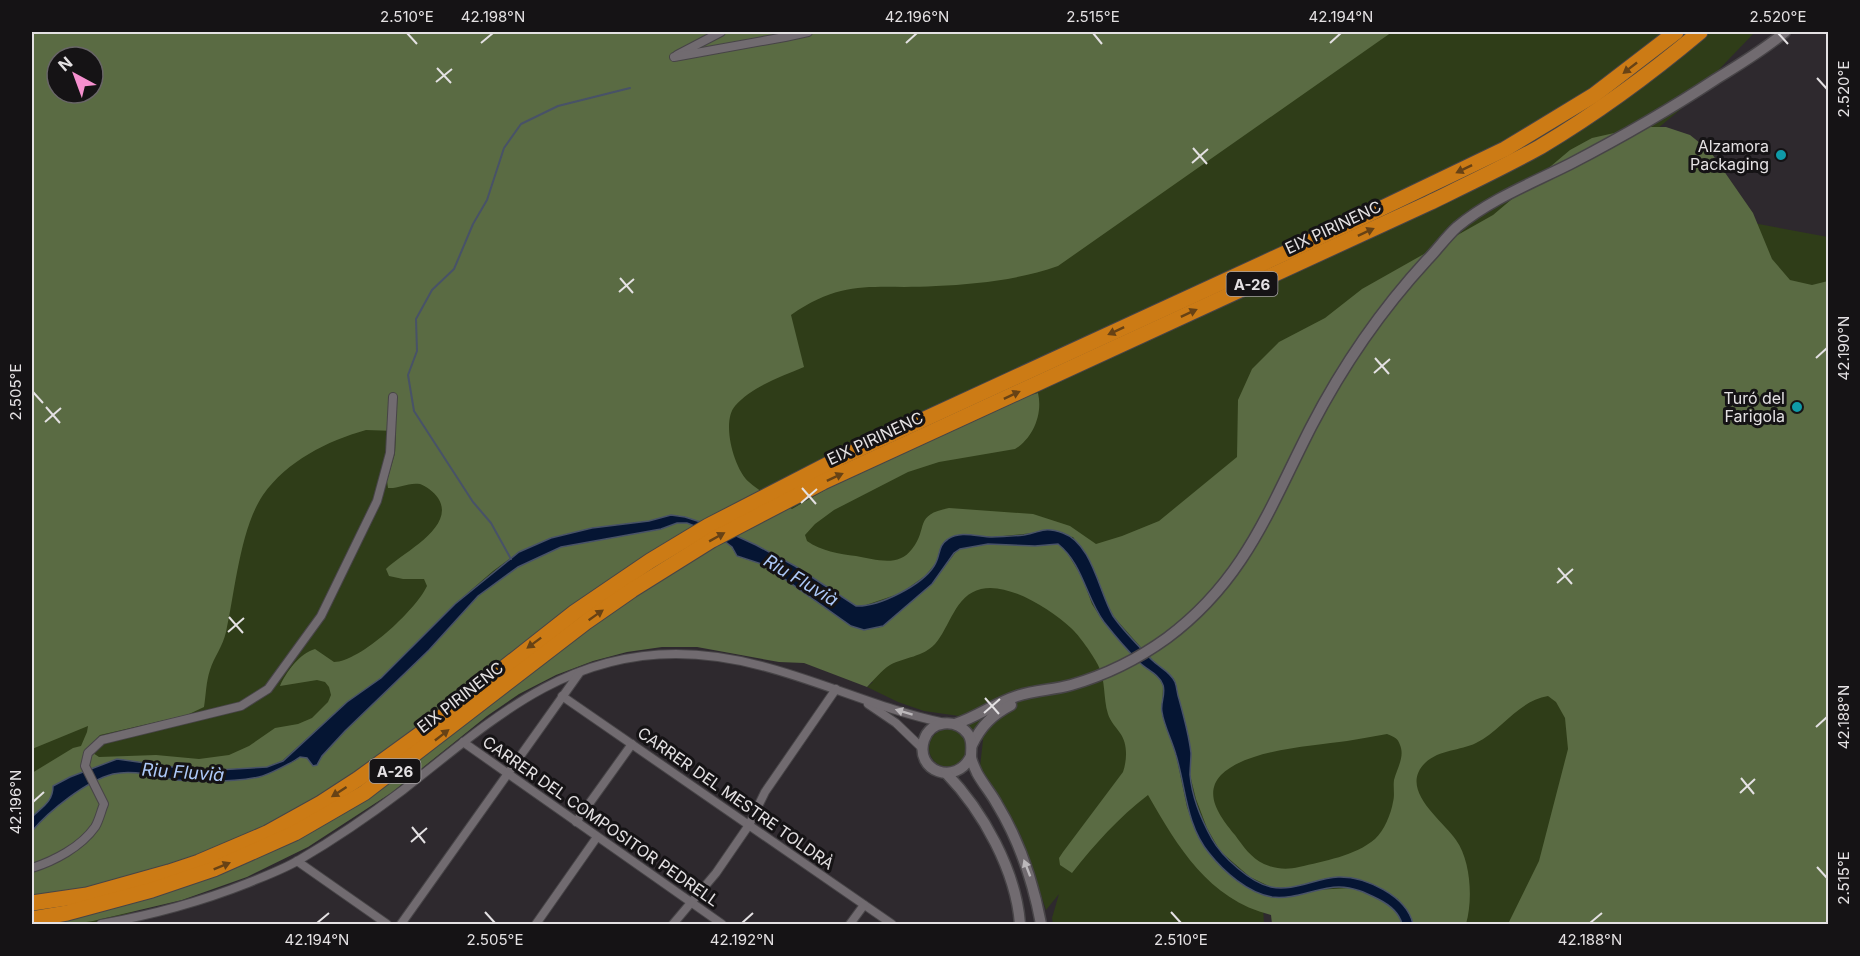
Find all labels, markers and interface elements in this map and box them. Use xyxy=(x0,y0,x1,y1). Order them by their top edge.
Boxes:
text: 2.510°E xyxy=(380,7,434,26)
text: 42.198°N xyxy=(461,7,525,26)
text: 42.196°N xyxy=(885,7,949,26)
text: 2.515°E xyxy=(1066,7,1120,26)
text: 42.194°N xyxy=(1309,7,1373,26)
text: 2.520°E xyxy=(1750,7,1806,26)
north arrow xyxy=(45,45,105,105)
text: N xyxy=(54,52,76,75)
text: 2.520°E xyxy=(1834,61,1853,117)
one-way arrow xyxy=(1623,62,1639,74)
place label: Alzamora Packaging xyxy=(1690,136,1769,174)
marker: Alzamora Packaging xyxy=(1774,148,1788,162)
one-way arrow xyxy=(1455,164,1472,174)
street label: EIX PIRINENC xyxy=(1282,196,1384,258)
one-way arrow xyxy=(1358,227,1375,236)
road number: A-26 xyxy=(1226,272,1278,296)
one-way arrow xyxy=(1181,309,1198,318)
text: 42.190°N xyxy=(1834,316,1853,380)
one-way arrow xyxy=(1107,326,1124,335)
text: 2.505°E xyxy=(6,364,25,420)
place label: Turó del Farigola xyxy=(1724,388,1785,426)
one-way arrow xyxy=(1003,390,1021,399)
marker: Turó del Farigola xyxy=(1790,400,1804,414)
street label: EIX PIRINENC xyxy=(824,407,926,469)
one-way arrow xyxy=(826,472,843,481)
one-way arrow xyxy=(709,532,726,542)
water label: Riu Fluvià xyxy=(760,550,842,610)
one-way arrow xyxy=(588,609,604,621)
one-way arrow xyxy=(526,637,542,649)
street label: EIX PIRINENC xyxy=(413,657,507,737)
text: 42.188°N xyxy=(1834,685,1853,749)
one-way arrow xyxy=(895,707,913,716)
street label: CARRER DEL MESTRE TOLDRÀ xyxy=(634,722,838,874)
one-way arrow xyxy=(435,729,450,741)
street label: CARRER DEL COMPOSITOR PEDRELL xyxy=(479,731,723,911)
water label: Riu Fluvià xyxy=(141,759,225,785)
road number: A-26 xyxy=(370,759,420,783)
text: 42.196°N xyxy=(6,770,25,834)
one-way arrow xyxy=(330,786,347,797)
text: 2.515°E xyxy=(1834,851,1853,905)
one-way arrow xyxy=(1022,859,1031,877)
one-way arrow xyxy=(213,861,231,871)
text: 42.194°N xyxy=(285,930,349,949)
text: 2.505°E xyxy=(467,930,523,949)
text: 42.192°N xyxy=(710,930,774,949)
text: 2.510°E xyxy=(1154,930,1208,949)
text: 42.188°N xyxy=(1558,930,1622,949)

